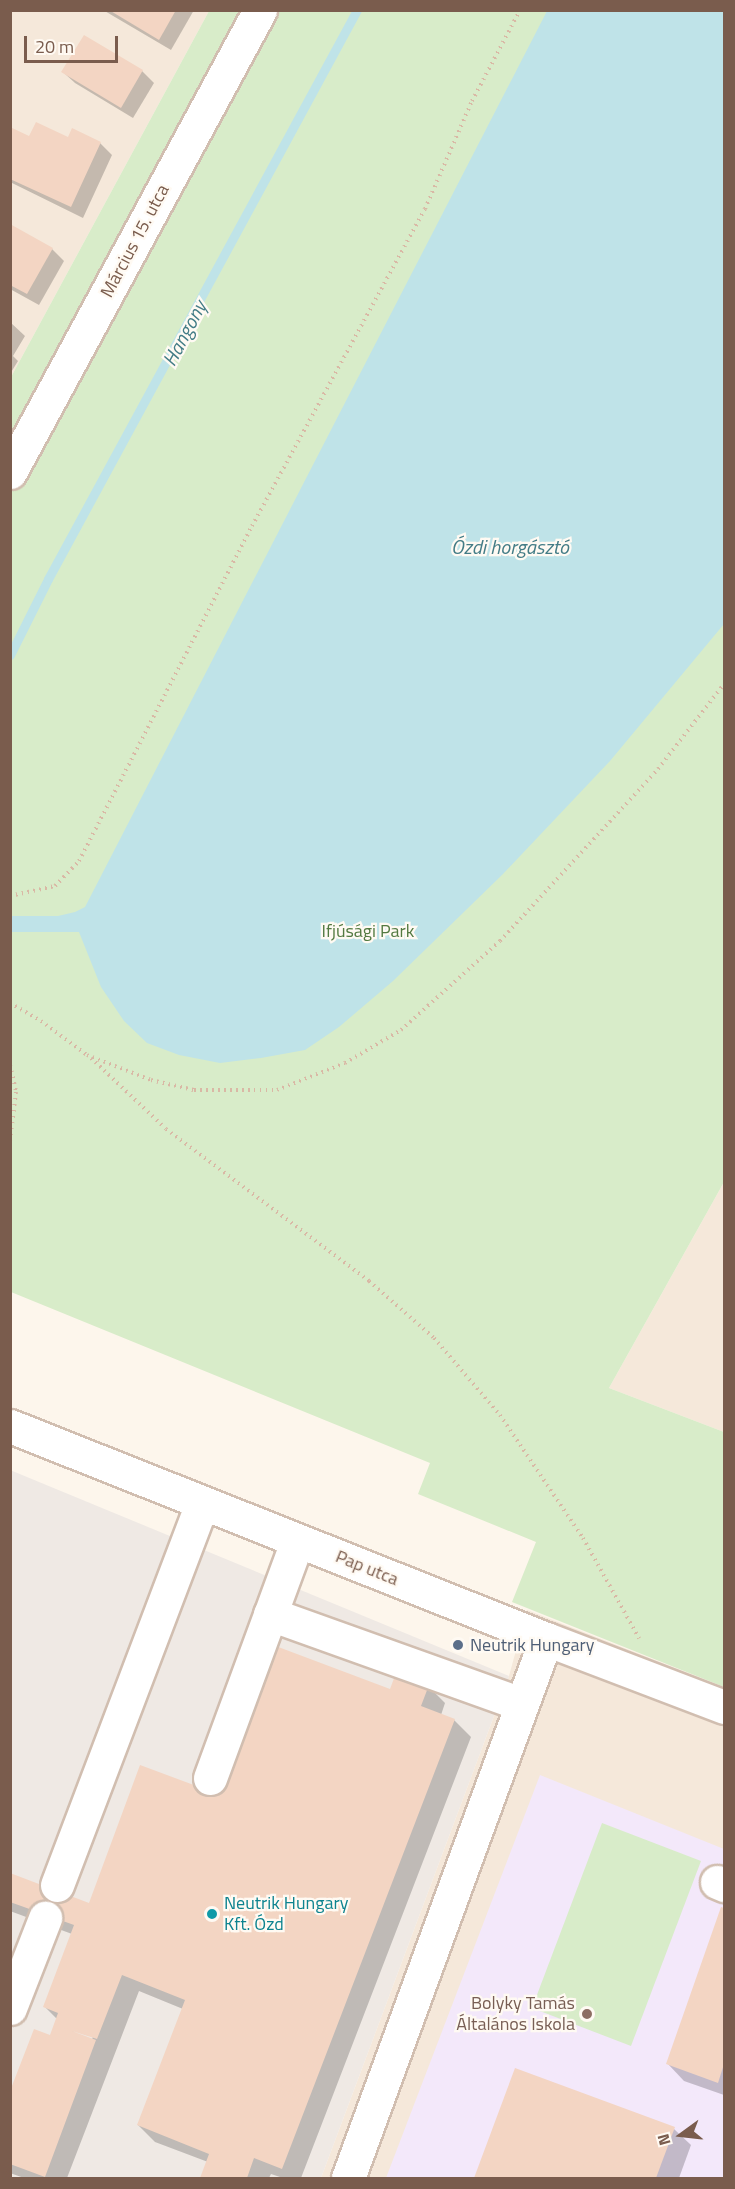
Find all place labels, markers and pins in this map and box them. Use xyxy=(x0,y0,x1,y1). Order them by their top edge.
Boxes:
place label: Neutrik Hungary xyxy=(470,1634,594,1656)
marker: Neutrik Hungary xyxy=(451,1638,465,1652)
place label: Neutrik Hungary Kft. Ózd xyxy=(224,1893,348,1936)
marker: Neutrik Hungary Kft. Ózd xyxy=(205,1907,219,1921)
place label: Bolyky Tamás Általános Iskola xyxy=(456,1993,575,2036)
marker: Bolyky Tamás Általános Iskola xyxy=(580,2007,594,2021)

